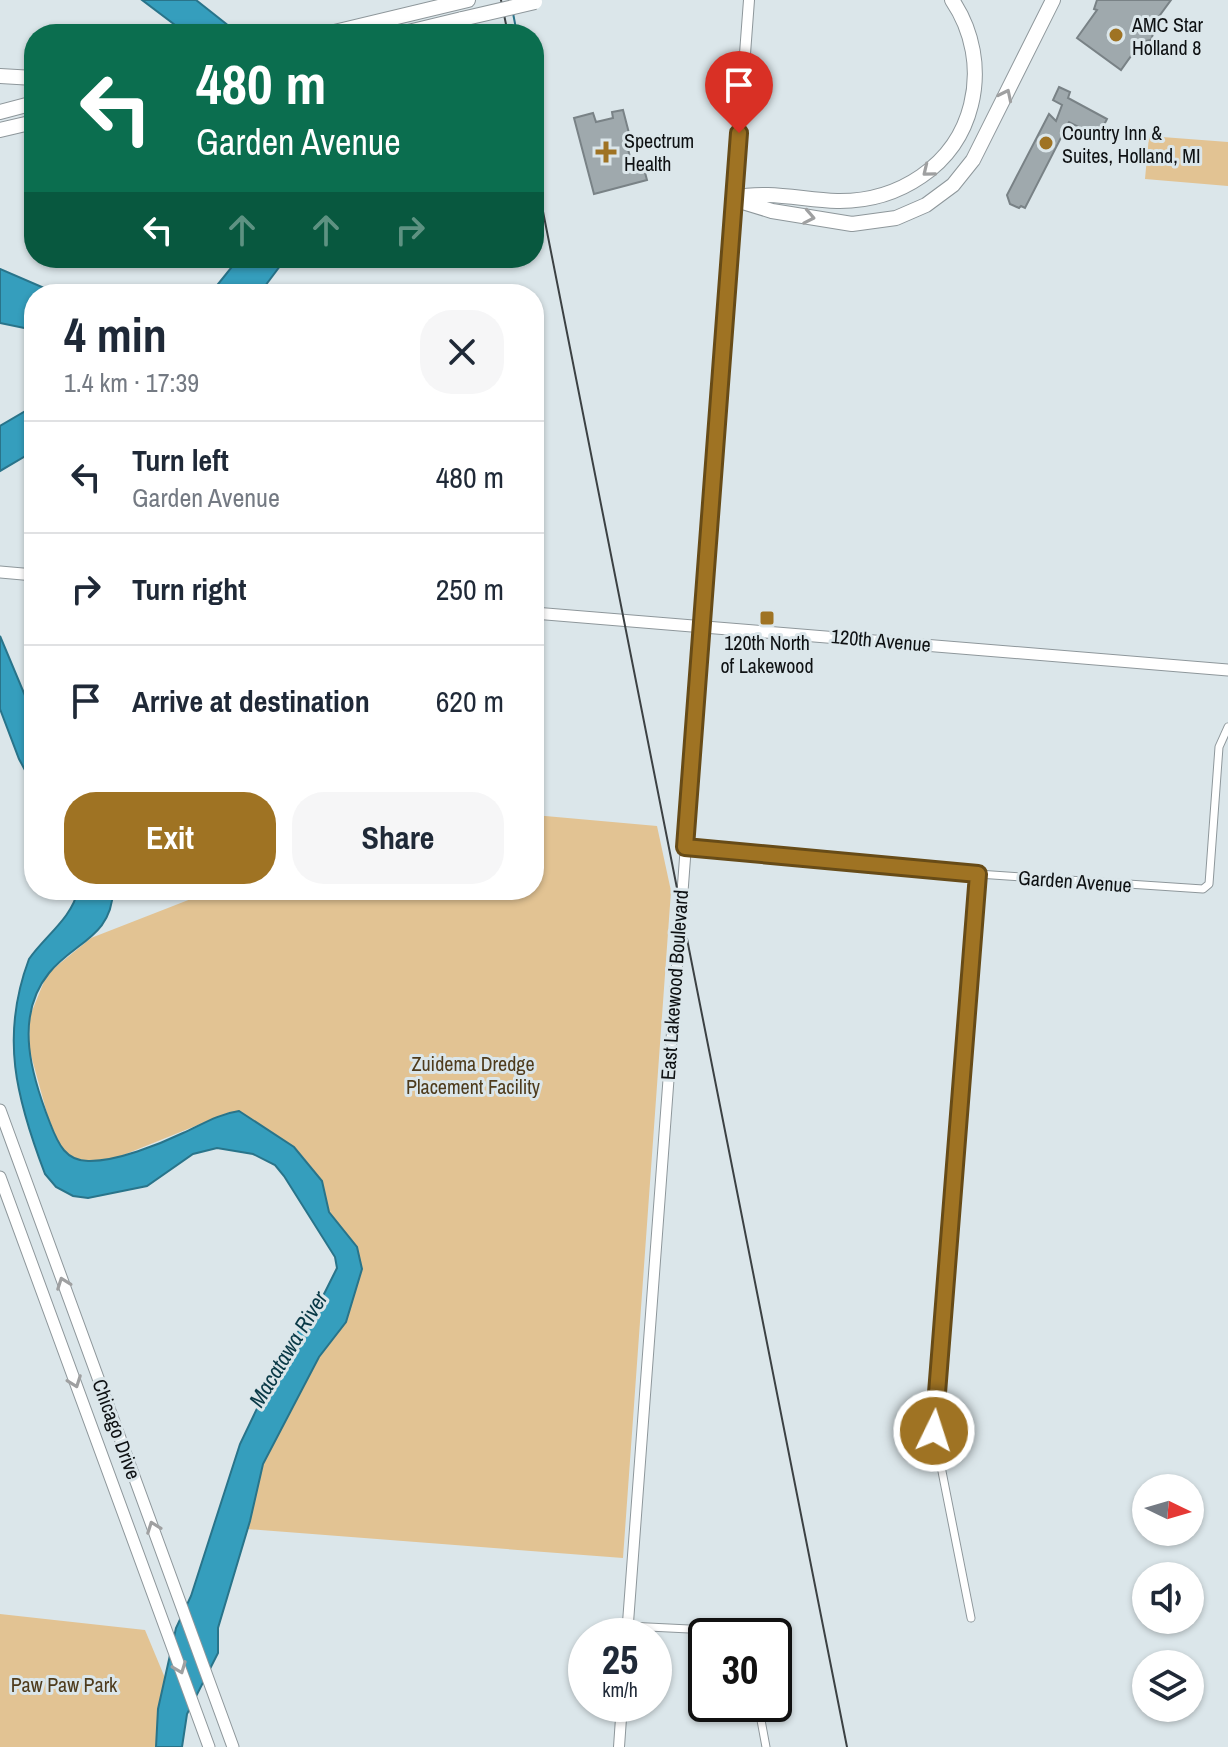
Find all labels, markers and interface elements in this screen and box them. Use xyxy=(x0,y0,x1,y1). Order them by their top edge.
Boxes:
place label: AMC Star Holland 8 xyxy=(1131,11,1204,61)
marker: AMC Star Holland 8 xyxy=(1107,26,1125,44)
text: 480 m xyxy=(196,46,326,121)
pin xyxy=(705,51,773,133)
icon: left xyxy=(64,56,168,160)
icon: arrive xyxy=(717,63,761,107)
one-way arrow xyxy=(996,89,1012,104)
text: Garden Avenue xyxy=(196,118,401,166)
place label: Country Inn & Suites, Holland, MI xyxy=(1062,119,1201,169)
place label: Spectrum Health xyxy=(624,127,694,177)
marker: Country Inn & Suites, Holland, MI xyxy=(1037,134,1055,152)
marker: Spectrum Health xyxy=(595,141,617,163)
one-way arrow xyxy=(922,161,937,175)
icon: left xyxy=(136,208,180,252)
icon: ahead xyxy=(220,208,264,252)
icon: ahead xyxy=(304,208,348,252)
icon: right xyxy=(388,208,432,252)
one-way arrow xyxy=(802,208,815,225)
text: 4 min xyxy=(64,302,167,367)
button: close xyxy=(420,310,504,394)
text: 1.4 km · 17:39 xyxy=(64,365,199,400)
text: Turn left xyxy=(132,440,229,480)
icon: left xyxy=(64,455,108,499)
text: 480 m xyxy=(436,457,504,497)
text: Garden Avenue xyxy=(132,480,280,515)
icon: right xyxy=(64,567,108,611)
text: Turn right xyxy=(132,569,246,609)
text: 250 m xyxy=(436,569,504,609)
marker: 120th North of Lakewood xyxy=(758,609,776,627)
street label: 120th Avenue xyxy=(830,622,932,658)
place label: 120th North of Lakewood xyxy=(721,629,814,679)
icon: arrive xyxy=(64,679,108,723)
text: Arrive at destination xyxy=(132,681,370,721)
text: 620 m xyxy=(436,681,504,721)
button: Exit xyxy=(64,792,276,884)
button: Share xyxy=(292,792,504,884)
street label: Garden Avenue xyxy=(1017,864,1133,898)
street label: East Lakewood Boulevard xyxy=(654,889,694,1081)
park label: Zuidema Dredge Placement Facility xyxy=(406,1050,541,1100)
one-way arrow xyxy=(56,1277,73,1291)
water label: Macatawa River xyxy=(242,1285,335,1413)
one-way arrow xyxy=(65,1374,82,1388)
street label: Chicago Drive xyxy=(86,1375,148,1483)
position arrow xyxy=(892,1389,976,1473)
north arrow xyxy=(1132,1474,1204,1546)
map controls xyxy=(1132,1474,1204,1722)
one-way arrow xyxy=(146,1521,163,1535)
button: sound xyxy=(1132,1562,1204,1634)
speed limit sign: 30 xyxy=(688,1618,792,1722)
text: 25 xyxy=(602,1633,638,1686)
button: layers xyxy=(1132,1650,1204,1722)
one-way arrow xyxy=(170,1660,187,1674)
park label: Paw Paw Park xyxy=(11,1671,118,1698)
text: km/h xyxy=(602,1676,638,1703)

